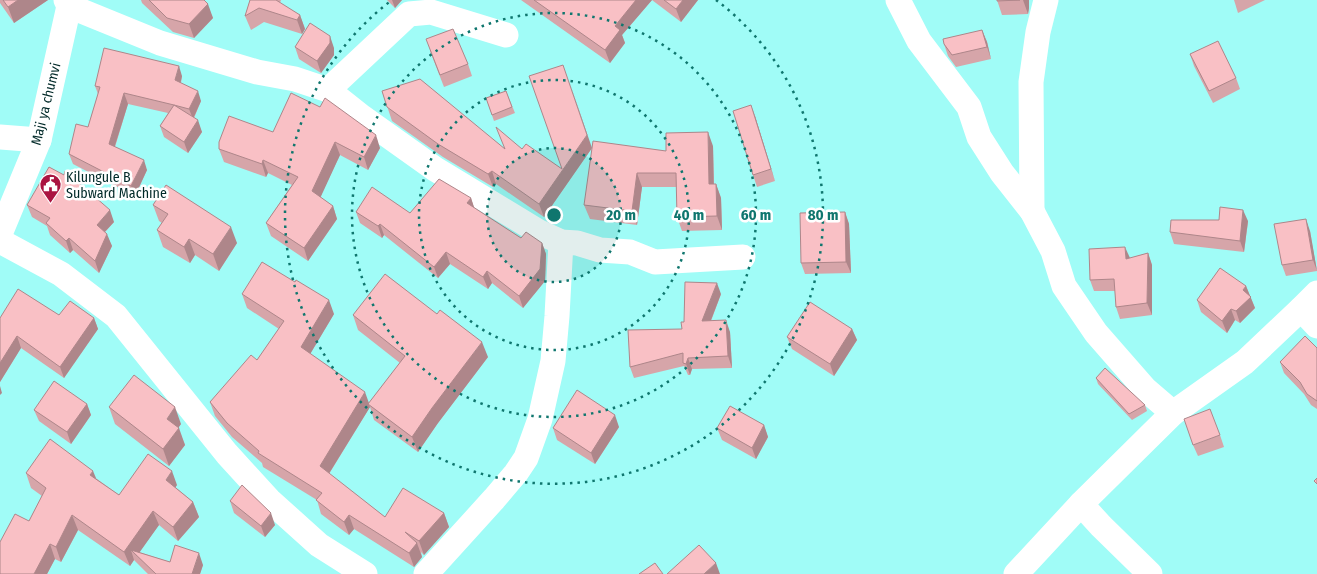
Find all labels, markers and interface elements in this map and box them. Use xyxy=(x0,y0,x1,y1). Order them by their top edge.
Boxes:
street label: Maji ya chumvi xyxy=(28,61,64,147)
place label: Kilungule B Subward Machine xyxy=(66,169,167,202)
public building icon: Kilungule B Subward Machine xyxy=(38,173,62,204)
centre of rings xyxy=(545,206,563,224)
text: 20 m xyxy=(605,206,636,224)
text: 40 m xyxy=(674,206,704,224)
text: 60 m xyxy=(741,206,771,224)
text: 80 m xyxy=(808,206,838,224)

